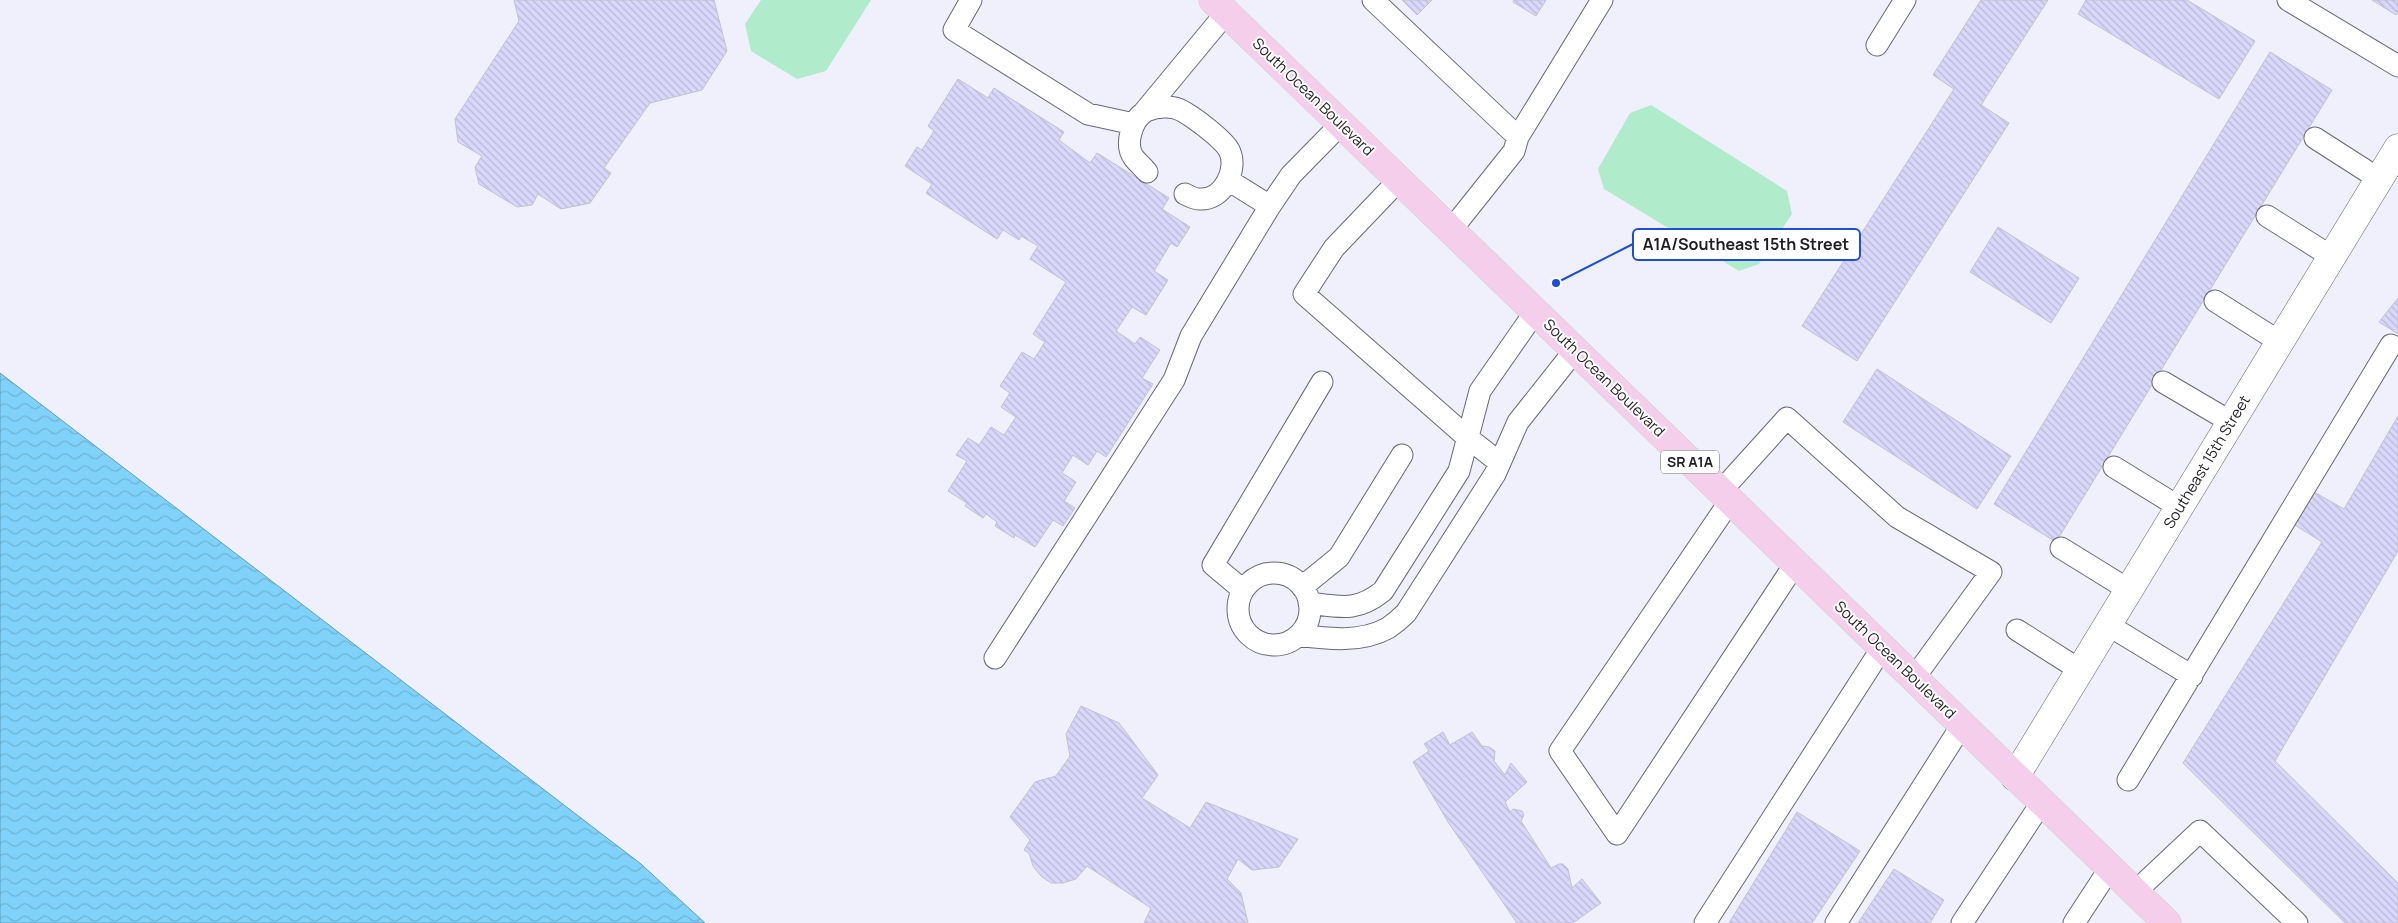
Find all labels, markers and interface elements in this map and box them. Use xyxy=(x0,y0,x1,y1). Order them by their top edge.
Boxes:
street label: South Ocean Boulevard xyxy=(1248,33,1379,160)
callout: A1A/Southeast 15th Street xyxy=(1633,229,1860,260)
text: A1A/Southeast 15th Street xyxy=(1643,233,1849,255)
street label: South Ocean Boulevard xyxy=(1539,314,1670,441)
street label: Southeast 15th Street xyxy=(2158,391,2255,532)
road number: SR A1A xyxy=(1661,451,1719,474)
street label: South Ocean Boulevard xyxy=(1830,596,1961,723)

